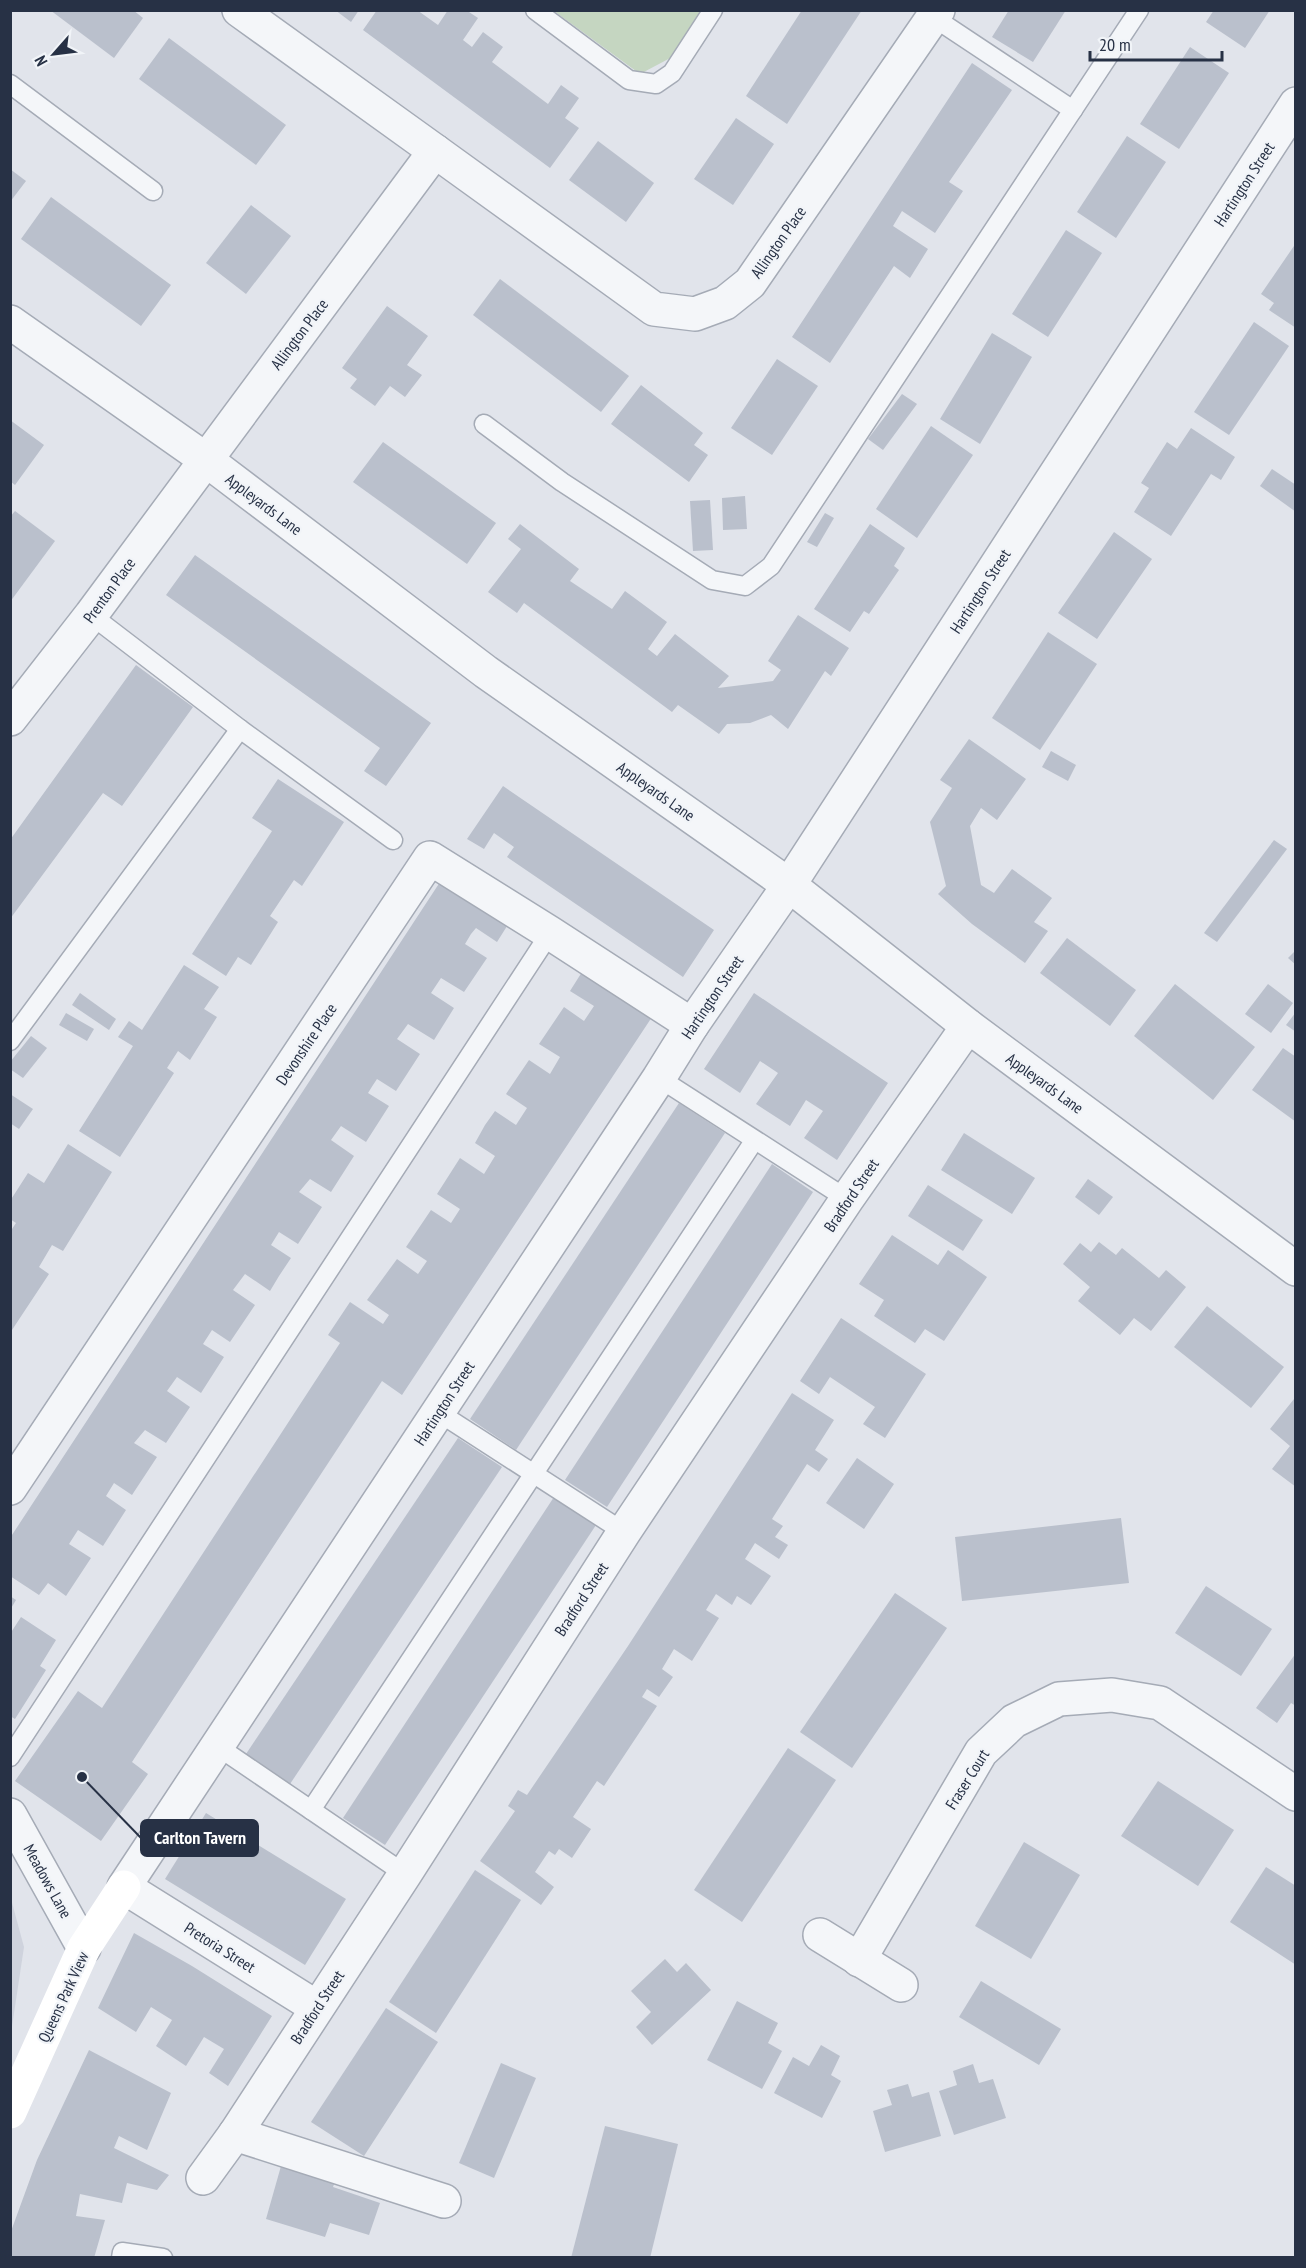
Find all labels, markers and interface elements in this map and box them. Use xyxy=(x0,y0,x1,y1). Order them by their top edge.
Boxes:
north arrow xyxy=(24,24,84,84)
scale bar xyxy=(1090,24,1222,62)
text: 20 m xyxy=(1099,33,1131,56)
text: N xyxy=(30,53,52,70)
street label: Hartington Street xyxy=(1209,138,1279,230)
street label: Allington Place xyxy=(746,202,810,282)
street label: Allington Place xyxy=(266,295,332,373)
street label: Appleyards Lane xyxy=(222,469,306,539)
street label: Hartington Street xyxy=(945,545,1015,637)
street label: Prenton Place xyxy=(79,553,139,627)
street label: Appleyards Lane xyxy=(613,757,699,825)
street label: Hartington Street xyxy=(677,951,748,1043)
street label: Devonshire Place xyxy=(271,999,341,1089)
street label: Appleyards Lane xyxy=(1003,1048,1087,1118)
street label: Bradford Street xyxy=(819,1154,883,1235)
street label: Hartington Street xyxy=(409,1357,479,1449)
street label: Bradford Street xyxy=(550,1558,613,1640)
street label: Fraser Court xyxy=(941,1745,994,1813)
callout: Carlton Tavern xyxy=(141,1820,258,1856)
text: Carlton Tavern xyxy=(154,1826,246,1849)
street label: Meadows Lane xyxy=(19,1840,77,1922)
street label: Pretoria Street xyxy=(181,1917,260,1977)
street label: Queens Park View xyxy=(33,1948,93,2046)
street label: Bradford Street xyxy=(286,1966,349,2048)

